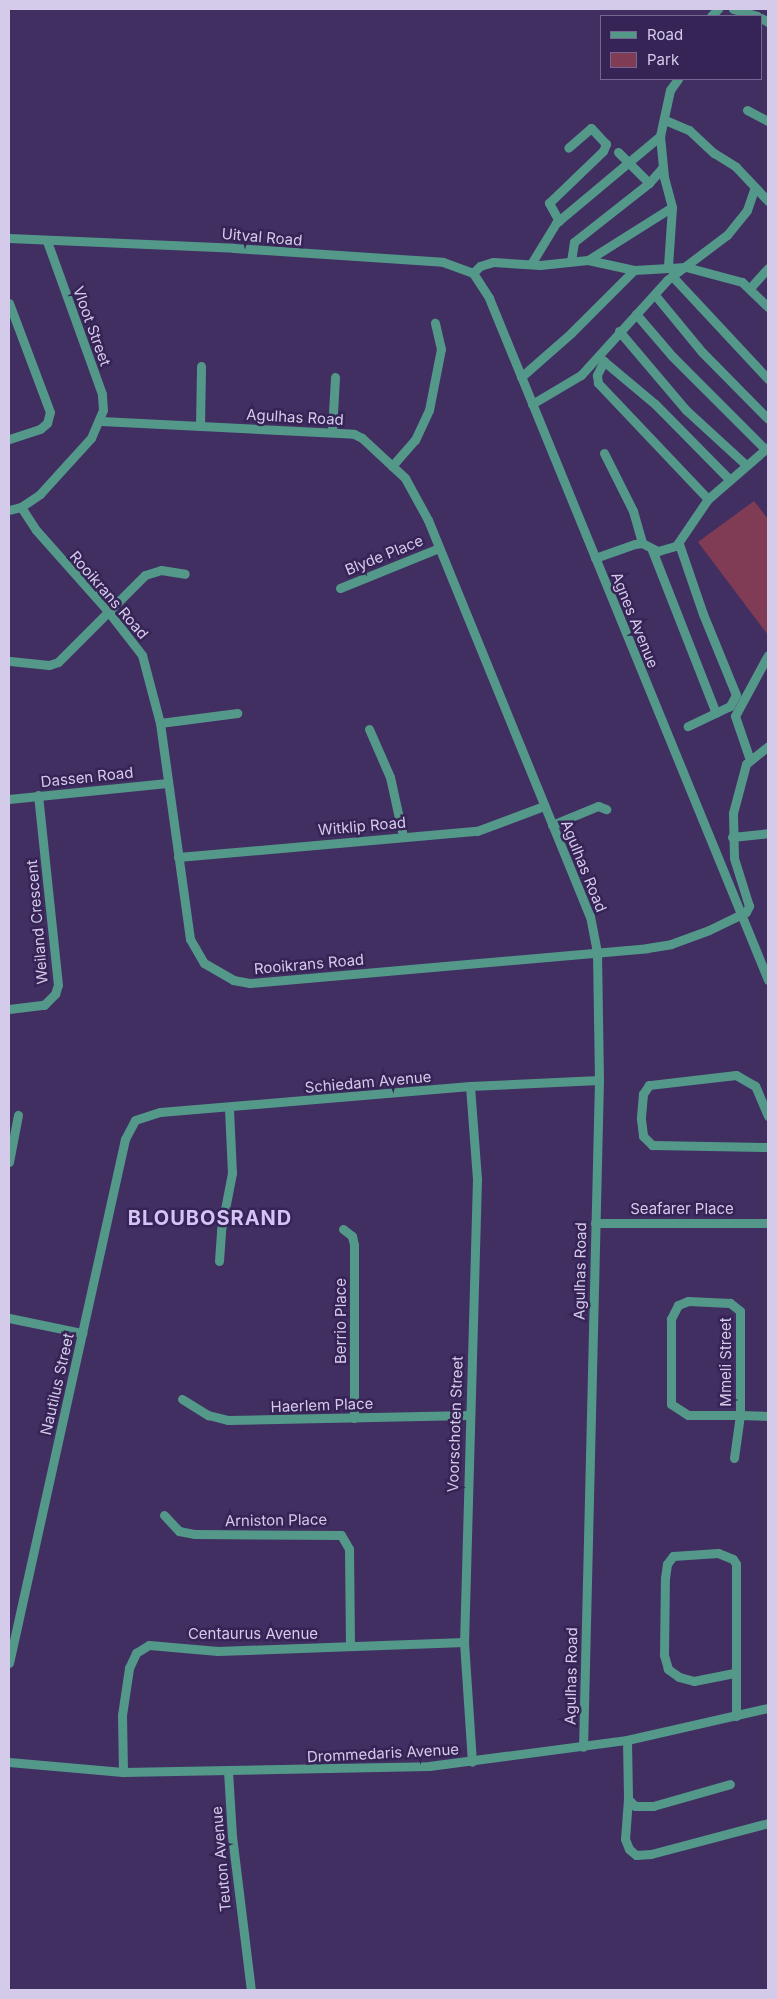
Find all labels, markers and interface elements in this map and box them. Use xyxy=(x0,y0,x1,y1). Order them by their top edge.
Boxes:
legend xyxy=(600,15,762,80)
text: Road xyxy=(647,25,683,44)
text: Park xyxy=(647,50,679,69)
street label: Uitval Road xyxy=(221,225,303,249)
street label: Vloot Street xyxy=(69,284,115,368)
street label: Agulhas Road xyxy=(246,405,344,429)
street label: Blyde Place xyxy=(342,531,426,579)
street label: Rooikrans Road xyxy=(66,547,152,643)
street label: Agnes Avenue xyxy=(608,569,662,671)
street label: Dassen Road xyxy=(40,763,134,791)
street label: Witklip Road xyxy=(317,813,407,839)
street label: Agulhas Road xyxy=(557,817,611,915)
street label: Weiland Crescent xyxy=(23,859,51,985)
street label: Rooikrans Road xyxy=(253,950,365,978)
street label: Schiedam Avenue xyxy=(304,1067,432,1097)
street label: Seafarer Place xyxy=(630,1200,734,1218)
district label: BLOUBOSRAND xyxy=(126,1206,294,1230)
street label: Agulhas Road xyxy=(570,1222,590,1320)
street label: Berrio Place xyxy=(332,1278,350,1364)
street label: Mmeli Street xyxy=(717,1317,735,1407)
street label: Nautilus Street xyxy=(37,1331,77,1437)
street label: Voorschoten Street xyxy=(444,1355,466,1493)
street label: Haerlem Place xyxy=(270,1394,374,1416)
street label: Arniston Place xyxy=(225,1510,327,1530)
street label: Centaurus Avenue xyxy=(188,1625,318,1643)
street label: Agulhas Road xyxy=(561,1627,581,1725)
street label: Drommedaris Avenue xyxy=(307,1740,459,1766)
street label: Teuton Avenue xyxy=(207,1806,235,1912)

